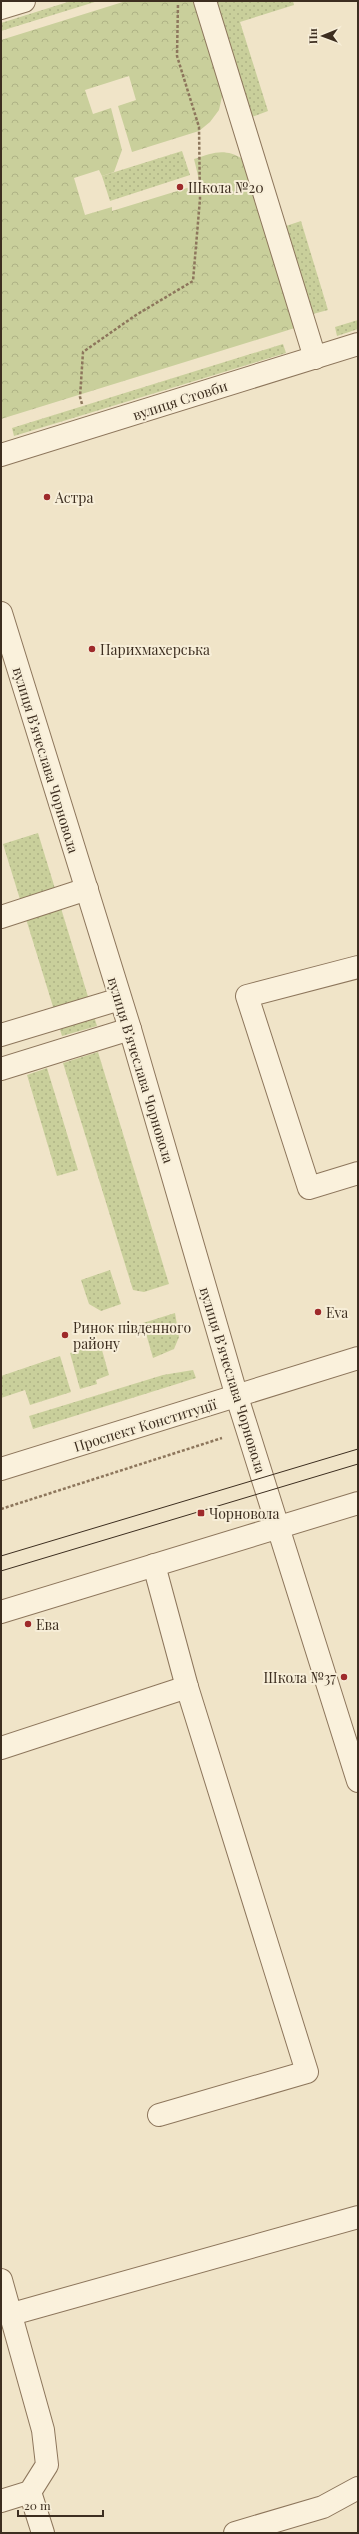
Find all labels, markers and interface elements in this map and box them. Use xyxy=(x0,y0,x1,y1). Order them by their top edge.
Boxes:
north arrow xyxy=(303,16,343,56)
text: Пн xyxy=(305,28,320,44)
place label: Школа №20 xyxy=(188,178,264,197)
marker: Школа №20 xyxy=(175,182,185,192)
street label: вулиця Стовби xyxy=(130,376,230,424)
place label: Астра xyxy=(54,488,93,507)
marker: Астра xyxy=(42,492,52,502)
place label: Парихмахерська xyxy=(100,640,210,659)
marker: Парихмахерська xyxy=(87,644,97,654)
street label: вулиця Вʼячеслава Чорновола xyxy=(9,665,83,855)
street label: вулиця Вʼячеслава Чорновола xyxy=(104,975,178,1165)
street label: вулиця Вʼячеслава Чорновола xyxy=(196,1285,270,1475)
place label: Eva xyxy=(326,1303,348,1322)
marker: Eva xyxy=(313,1307,323,1317)
place label: Ринок південного району xyxy=(73,1318,191,1353)
marker: Ринок південного району xyxy=(60,1330,70,1340)
street label: Проспект Конституції xyxy=(71,1394,220,1456)
place label: Чорновола xyxy=(209,1504,279,1523)
marker: Чорновола xyxy=(196,1508,206,1518)
place label: Ева xyxy=(36,1615,59,1634)
marker: Ева xyxy=(23,1619,33,1629)
place label: Школа №37 xyxy=(264,1668,336,1687)
marker: Школа №37 xyxy=(339,1672,349,1682)
scale bar xyxy=(18,2492,103,2518)
text: 20 m xyxy=(24,2497,51,2513)

